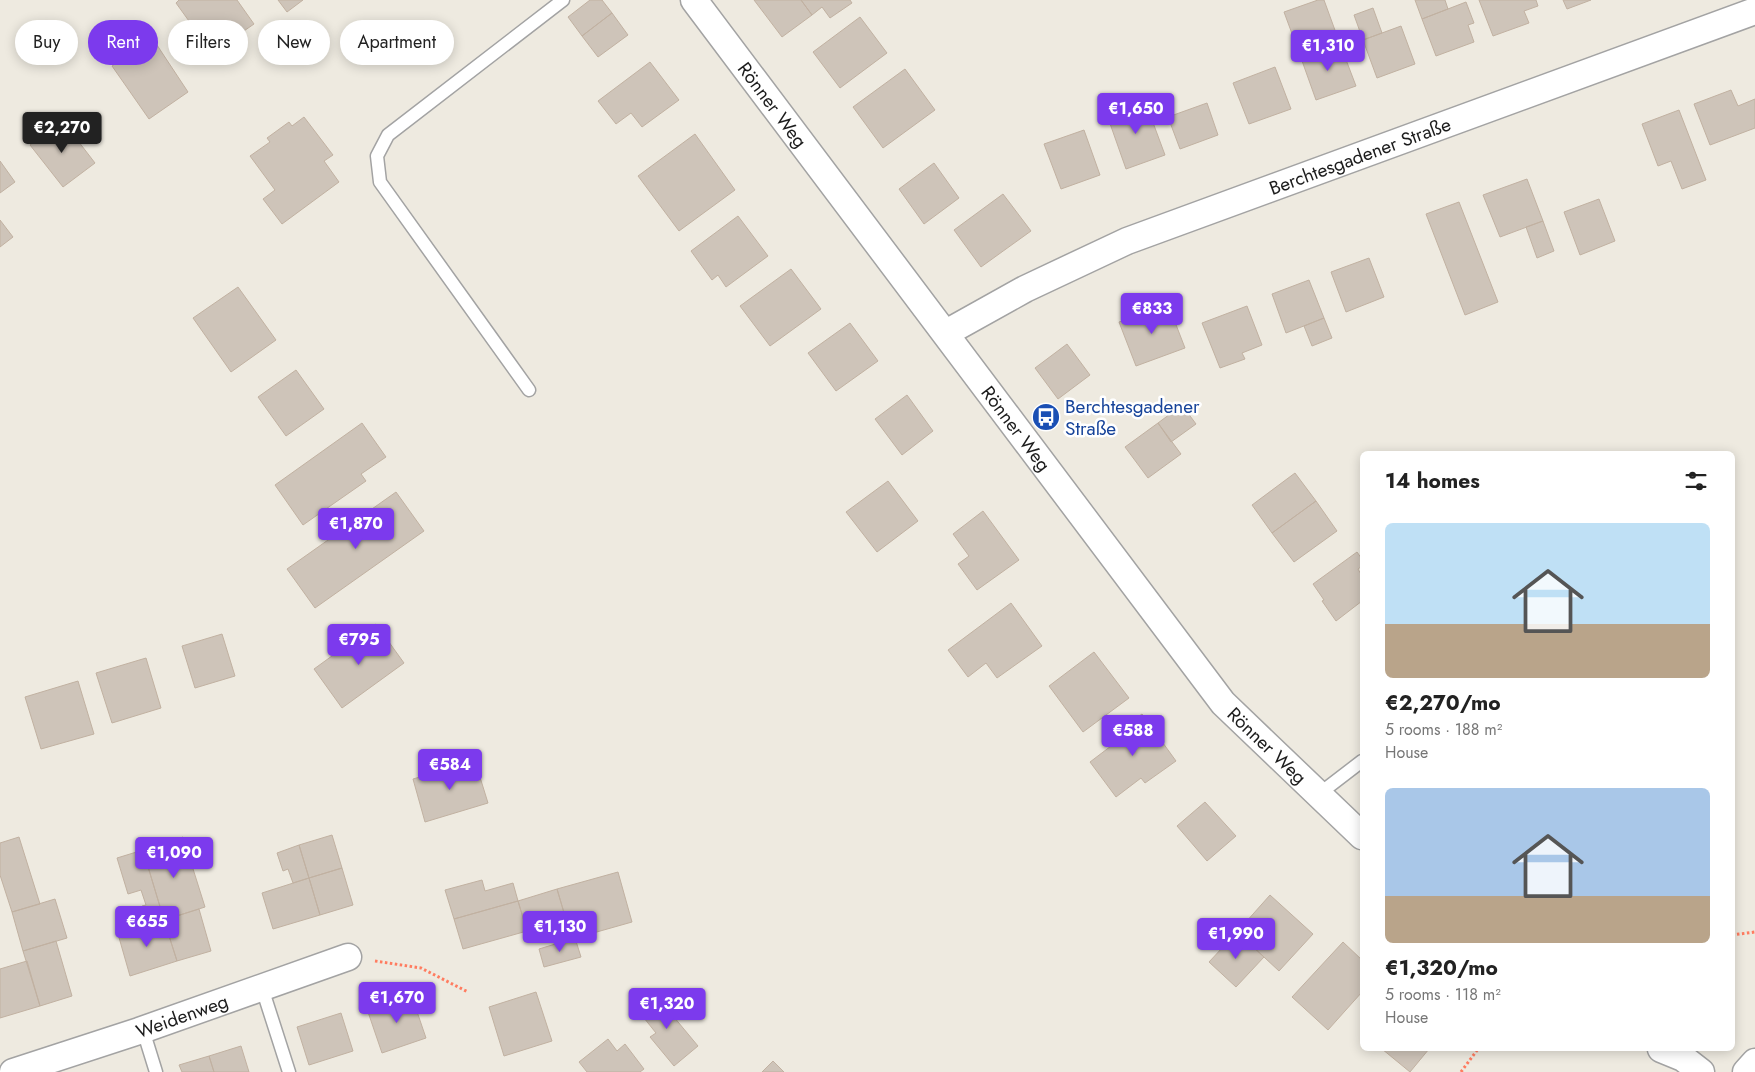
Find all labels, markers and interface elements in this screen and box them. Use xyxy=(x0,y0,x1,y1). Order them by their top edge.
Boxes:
chip: Buy xyxy=(15,20,78,65)
chip: Rent xyxy=(88,20,158,65)
chip: Filters xyxy=(168,20,248,65)
chip: New xyxy=(258,20,330,65)
chip: Apartment xyxy=(340,20,454,65)
pin: €1,310 xyxy=(1287,30,1369,72)
text: €1,310 xyxy=(1302,34,1354,57)
street label: Rönner Weg xyxy=(732,56,814,153)
pin: €1,650 xyxy=(1095,92,1177,135)
text: €1,650 xyxy=(1108,97,1164,120)
street label: Berchtesgadener Straße xyxy=(1265,110,1455,201)
pin: €2,270 xyxy=(21,112,103,154)
text: €2,270 xyxy=(34,116,90,139)
pin: €833 xyxy=(1122,292,1182,335)
text: €833 xyxy=(1132,297,1172,320)
street label: Rönner Weg xyxy=(975,380,1057,477)
place label: Berchtesgadener Straße xyxy=(1065,393,1200,442)
bus stop icon: Berchtesgadener Straße xyxy=(1031,402,1061,432)
text: 14 homes xyxy=(1385,466,1480,496)
icon: filters xyxy=(1682,467,1710,495)
pin: €1,870 xyxy=(315,508,397,550)
text: €1,870 xyxy=(329,512,383,535)
icon: home xyxy=(1503,556,1593,646)
pin: €795 xyxy=(329,624,389,666)
text: €795 xyxy=(338,628,380,651)
text: €2,270/mo xyxy=(1385,688,1501,718)
street label: Rönner Weg xyxy=(1221,701,1313,790)
pin: €588 xyxy=(1103,714,1163,757)
text: 5 rooms · 188 m² xyxy=(1385,718,1502,741)
text: €588 xyxy=(1113,719,1153,742)
text: House xyxy=(1385,741,1428,764)
pin: €584 xyxy=(420,748,480,791)
text: €584 xyxy=(429,753,471,776)
icon: home xyxy=(1503,821,1593,911)
pin: €1,090 xyxy=(133,836,215,879)
text: €1,090 xyxy=(146,841,202,864)
pin: €655 xyxy=(117,906,177,948)
text: €655 xyxy=(126,910,168,933)
pin: €1,130 xyxy=(519,910,601,953)
text: €1,130 xyxy=(534,915,586,938)
pin: €1,990 xyxy=(1195,918,1277,960)
text: €1,990 xyxy=(1208,922,1264,945)
text: €1,320/mo xyxy=(1385,953,1498,983)
pin: €1,670 xyxy=(356,982,438,1024)
text: 5 rooms · 118 m² xyxy=(1385,983,1501,1006)
text: €1,670 xyxy=(370,986,424,1009)
street label: Weidenweg xyxy=(132,987,232,1045)
pin: €1,320 xyxy=(626,988,708,1030)
text: €1,320 xyxy=(640,992,694,1015)
text: House xyxy=(1385,1006,1428,1029)

